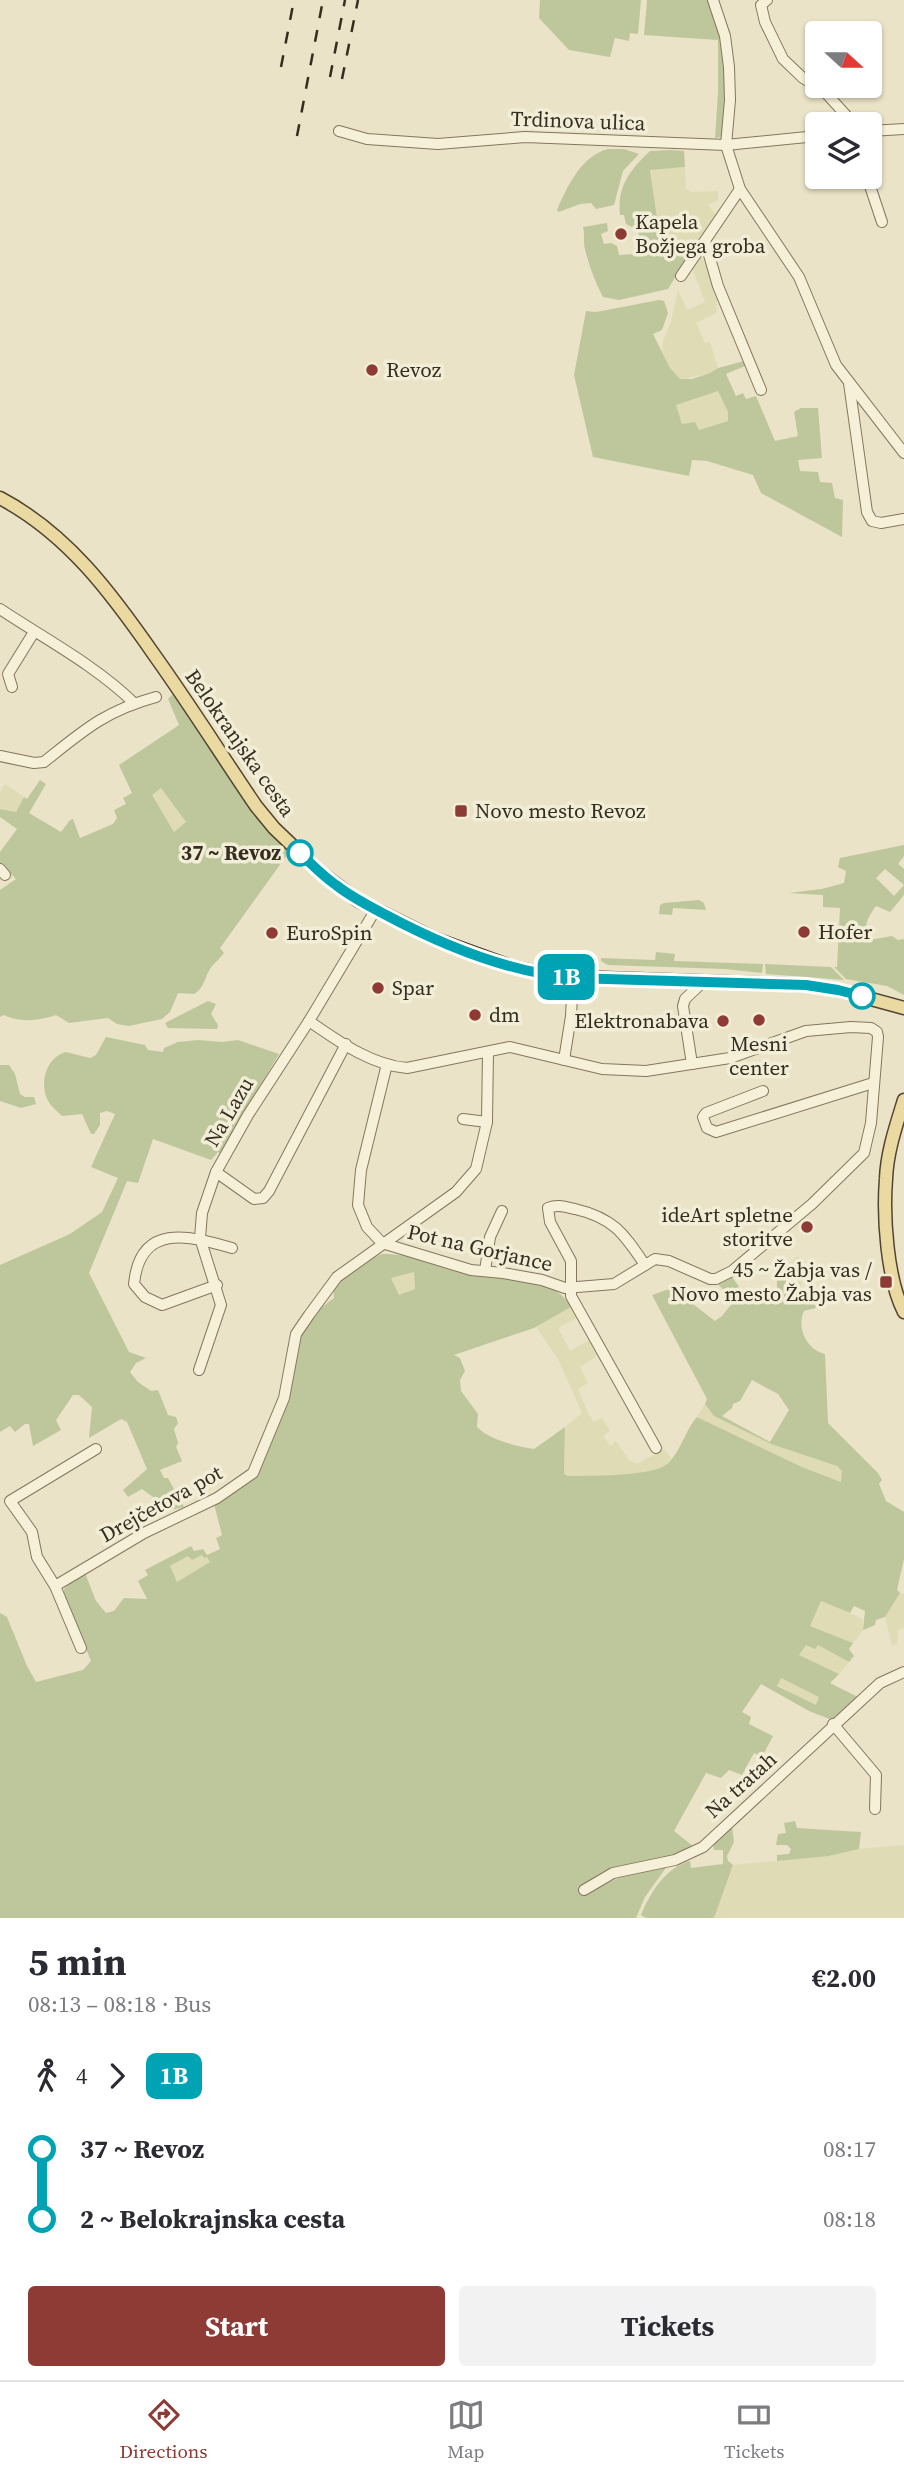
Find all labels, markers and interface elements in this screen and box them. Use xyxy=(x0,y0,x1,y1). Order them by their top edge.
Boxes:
north arrow xyxy=(805,21,882,98)
map controls xyxy=(805,21,882,189)
street label: Trdinova ulica xyxy=(510,104,646,137)
button: layers xyxy=(805,112,882,189)
place label: Kapela Božjega groba xyxy=(635,207,766,260)
marker: Kapela Božjega groba xyxy=(613,226,629,242)
place label: Revoz xyxy=(386,355,442,384)
marker: Revoz xyxy=(364,362,380,378)
street label: Belokranjska cesta xyxy=(179,663,302,823)
place label: Novo mesto Revoz xyxy=(475,796,646,825)
marker: Novo mesto Revoz xyxy=(453,803,469,819)
place label: 37 ~ Revoz xyxy=(181,838,281,867)
marker: 37 ~ Revoz xyxy=(287,840,313,866)
place label: Hofer xyxy=(818,917,872,946)
place label: EuroSpin xyxy=(286,918,373,947)
marker: Hofer xyxy=(796,924,812,940)
marker: EuroSpin xyxy=(264,925,280,941)
line badge: 1B xyxy=(534,954,598,1000)
text: 1B xyxy=(552,960,580,993)
place label: Spar xyxy=(392,973,434,1002)
marker: Spar xyxy=(370,980,386,996)
unlabelled marker xyxy=(849,983,875,1009)
place label: dm xyxy=(489,1000,520,1029)
place label: Elektronabava xyxy=(574,1006,709,1035)
marker: dm xyxy=(467,1007,483,1023)
marker: Mesni center xyxy=(751,1012,767,1028)
marker: Elektronabava xyxy=(715,1013,731,1029)
place label: Mesni center xyxy=(729,1029,789,1082)
street label: Na Lazu xyxy=(197,1072,260,1152)
place label: ideArt spletne storitve xyxy=(661,1200,793,1253)
street label: Pot na Gorjance xyxy=(405,1217,556,1278)
marker: ideArt spletne storitve xyxy=(799,1219,815,1235)
place label: 45 ~ Žabja vas / Novo mesto Žabja vas xyxy=(671,1255,872,1308)
marker: 45 ~ Žabja vas / Novo mesto Žabja vas xyxy=(878,1274,894,1290)
street label: Drejčetova pot xyxy=(94,1458,227,1549)
street label: Na tratah xyxy=(699,1745,783,1825)
text: 5 min xyxy=(28,1936,127,1988)
text: €2.00 xyxy=(812,1960,876,1996)
text: 08:13 – 08:18 · Bus xyxy=(28,1988,211,2020)
icon: walk xyxy=(28,2057,66,2095)
icon: forward xyxy=(98,2057,136,2095)
text: 1B xyxy=(160,2059,188,2092)
text: 4 xyxy=(76,2060,88,2092)
text: 37 ~ Revoz xyxy=(80,2131,204,2167)
text: 08:17 xyxy=(823,2133,876,2165)
text: 2 ~ Belokrajnska cesta xyxy=(80,2201,345,2237)
text: 08:18 xyxy=(823,2203,876,2235)
button: Start xyxy=(28,2286,445,2366)
button: Tickets xyxy=(459,2286,876,2366)
tab: Directions xyxy=(120,2396,208,2464)
tab: Map xyxy=(447,2396,485,2464)
tab: Tickets xyxy=(724,2396,784,2464)

